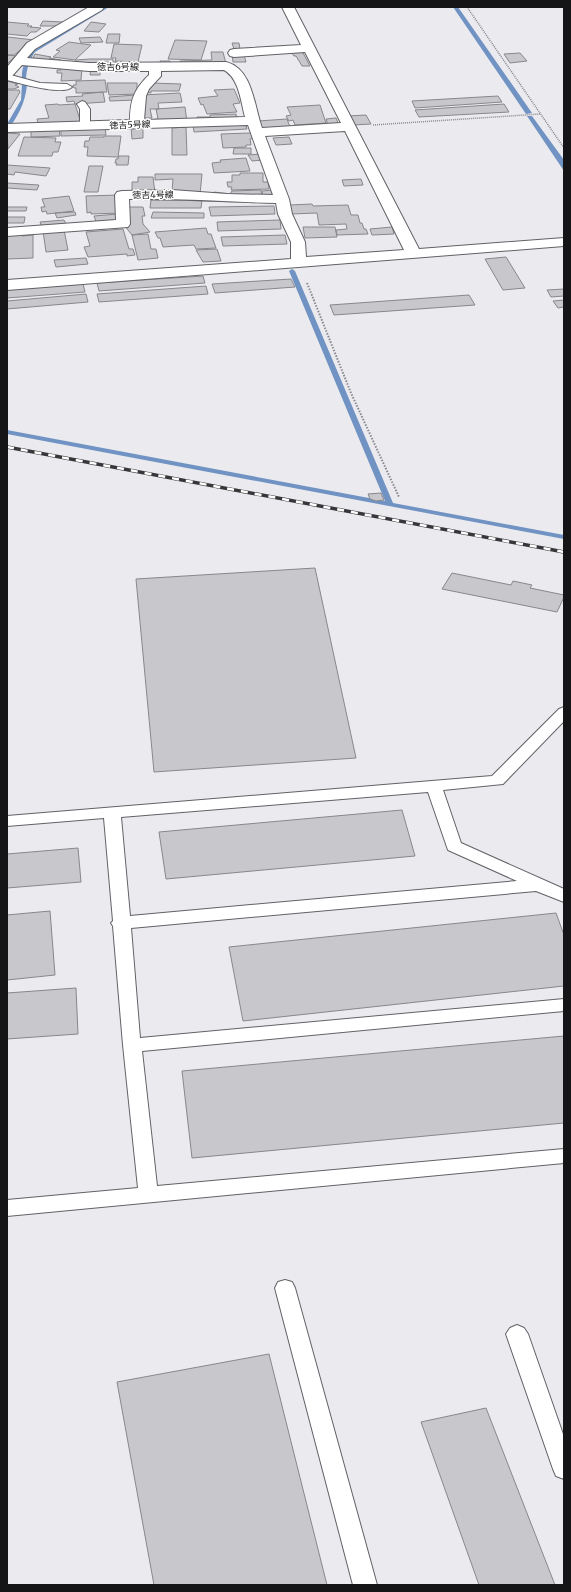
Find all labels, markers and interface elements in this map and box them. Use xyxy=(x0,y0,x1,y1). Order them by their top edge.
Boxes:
street label: 徳吉6号線 xyxy=(96,61,140,72)
street label: 徳吉5号線 xyxy=(108,118,152,131)
street label: 徳吉4号線 xyxy=(131,189,175,200)

